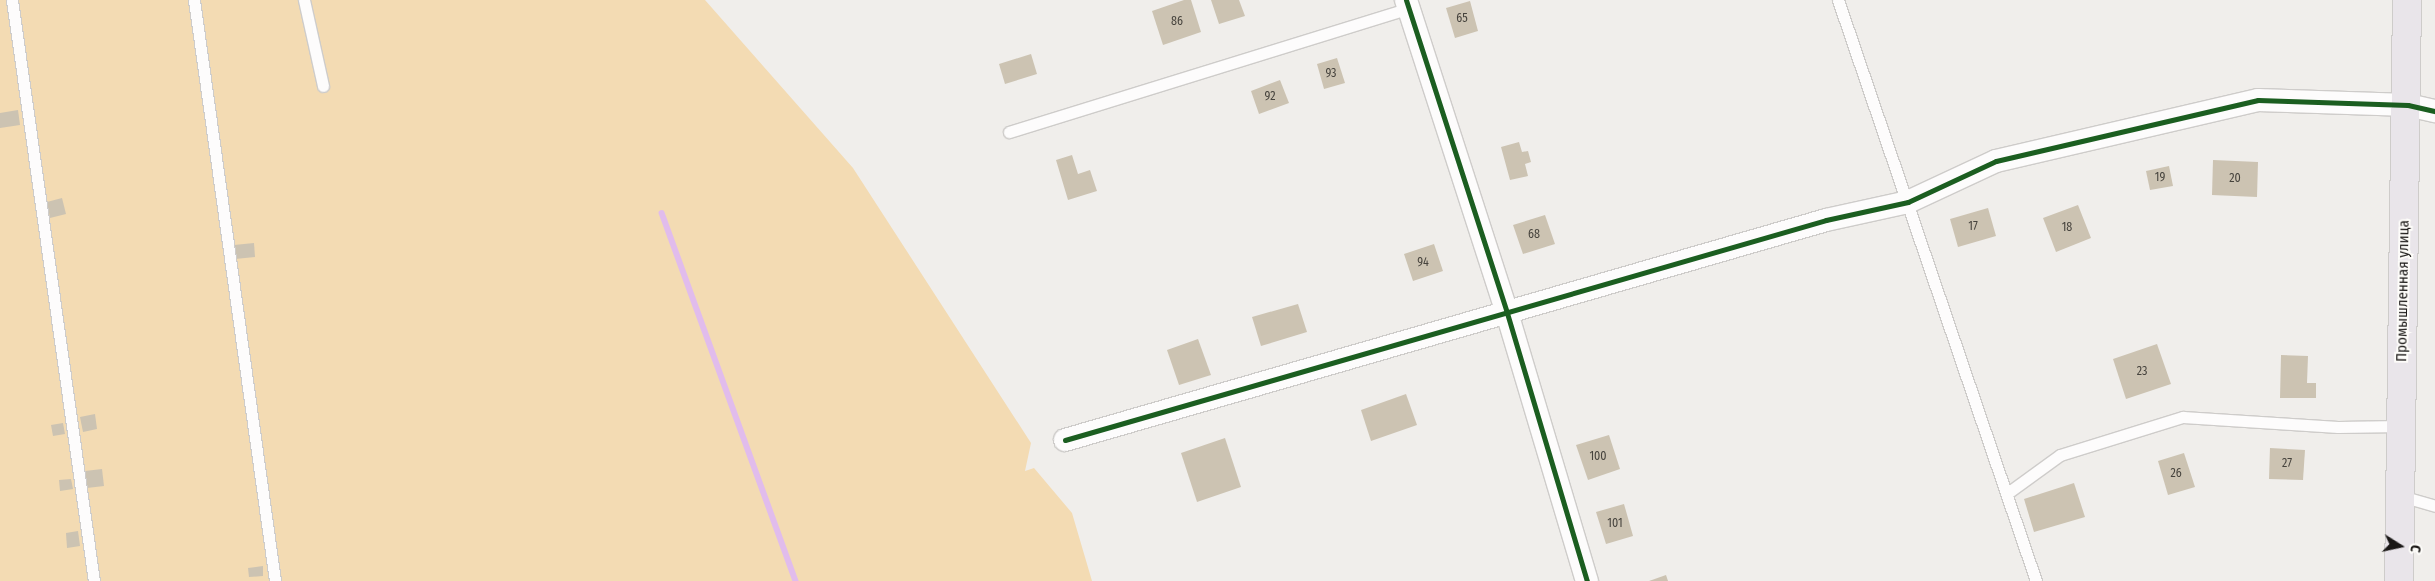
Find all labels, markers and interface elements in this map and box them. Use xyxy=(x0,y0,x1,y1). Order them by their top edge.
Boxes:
house number: 65 xyxy=(1456,12,1468,26)
house number: 86 xyxy=(1171,15,1183,29)
house number: 93 xyxy=(1325,67,1337,81)
house number: 92 xyxy=(1265,90,1275,104)
house number: 19 xyxy=(2155,171,2165,185)
house number: 20 xyxy=(2229,172,2241,186)
house number: 17 xyxy=(1968,220,1978,234)
street label: Промышленная улица xyxy=(2393,220,2413,362)
house number: 18 xyxy=(2062,221,2072,235)
house number: 68 xyxy=(1528,228,1540,242)
house number: 94 xyxy=(1417,256,1429,270)
house number: 23 xyxy=(2137,365,2147,379)
house number: 100 xyxy=(1589,450,1607,464)
house number: 27 xyxy=(2282,457,2292,471)
house number: 26 xyxy=(2170,467,2182,481)
house number: 101 xyxy=(1607,517,1623,531)
north arrow xyxy=(2375,521,2425,571)
text: С xyxy=(2406,544,2424,554)

